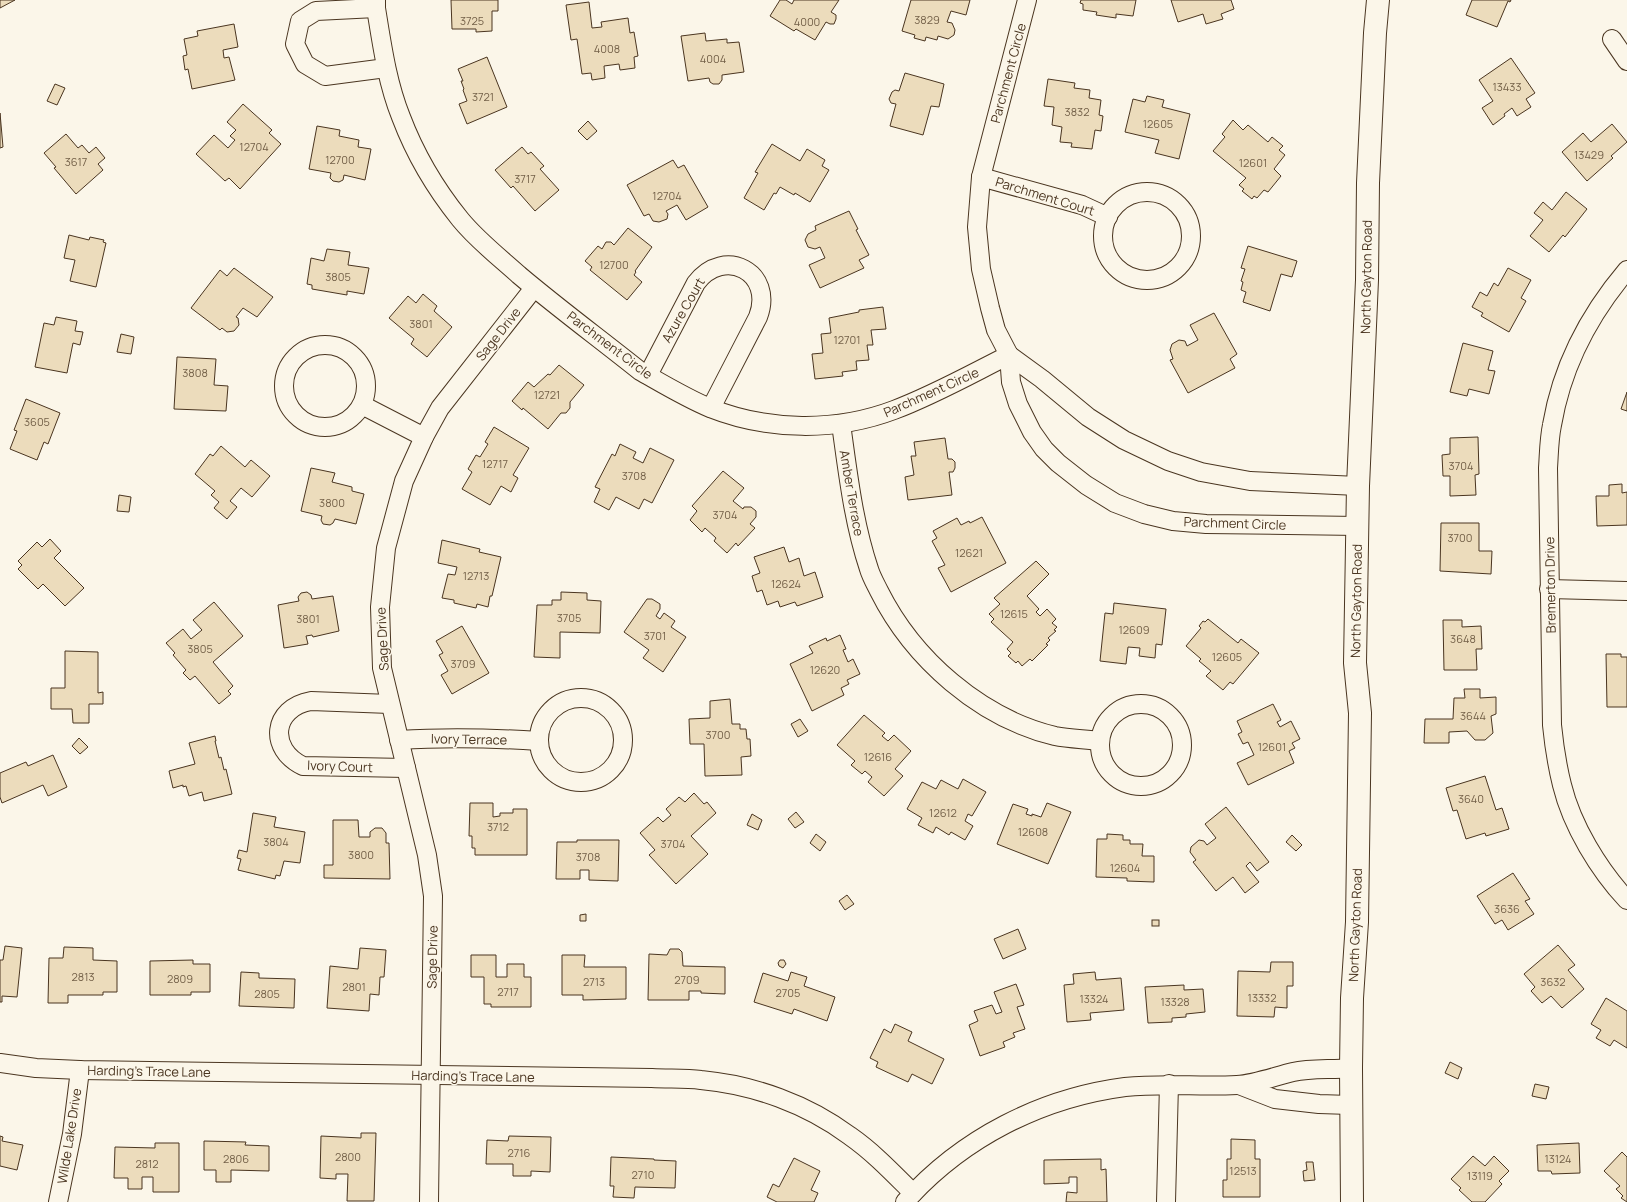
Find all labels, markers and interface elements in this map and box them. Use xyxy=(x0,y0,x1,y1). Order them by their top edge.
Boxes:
house number: 3829 xyxy=(914,12,940,27)
house number: 3725 xyxy=(460,13,484,28)
house number: 4000 xyxy=(794,14,820,29)
street label: Parchment Circle xyxy=(986,21,1030,125)
house number: 4008 xyxy=(594,41,620,56)
house number: 4004 xyxy=(700,51,726,66)
house number: 13433 xyxy=(1492,79,1522,94)
house number: 3721 xyxy=(472,89,494,104)
house number: 3832 xyxy=(1065,104,1089,119)
house number: 12605 xyxy=(1143,116,1173,131)
house number: 12704 xyxy=(239,139,269,154)
house number: 13429 xyxy=(1574,147,1604,162)
house number: 12700 xyxy=(325,152,355,167)
house number: 3617 xyxy=(65,154,87,169)
house number: 12601 xyxy=(1239,155,1267,170)
house number: 3717 xyxy=(514,171,536,186)
street label: Parchment Court xyxy=(993,172,1097,220)
house number: 12704 xyxy=(652,188,682,203)
street label: North Gayton Road xyxy=(1356,220,1376,334)
house number: 12700 xyxy=(599,257,629,272)
house number: 3805 xyxy=(325,269,351,284)
street label: Azure Court xyxy=(657,274,709,346)
street label: Sage Drive xyxy=(471,303,525,365)
street label: Parchment Circle xyxy=(564,307,657,383)
house number: 3801 xyxy=(409,316,433,331)
house number: 12701 xyxy=(833,332,861,347)
street label: Parchment Circle xyxy=(880,363,982,421)
house number: 3808 xyxy=(182,365,208,380)
house number: 12721 xyxy=(534,387,560,402)
house number: 3605 xyxy=(24,414,50,429)
street label: Amber Terrace xyxy=(836,449,868,538)
house number: 12717 xyxy=(482,456,508,471)
house number: 3704 xyxy=(1449,458,1473,473)
house number: 3708 xyxy=(622,468,646,483)
house number: 3800 xyxy=(319,495,345,510)
house number: 3704 xyxy=(713,507,737,522)
street label: Parchment Circle xyxy=(1183,512,1287,534)
house number: 3700 xyxy=(1447,530,1473,545)
street label: Bremerton Drive xyxy=(1540,536,1560,633)
street label: North Gayton Road xyxy=(1346,544,1366,658)
house number: 12621 xyxy=(955,545,983,560)
house number: 12713 xyxy=(463,568,489,583)
house number: 12624 xyxy=(771,576,801,591)
street label: Sage Drive xyxy=(371,606,393,671)
house number: 12615 xyxy=(1000,606,1028,621)
house number: 3705 xyxy=(557,610,581,625)
house number: 3801 xyxy=(296,611,320,626)
house number: 12609 xyxy=(1119,622,1150,637)
house number: 3701 xyxy=(644,628,666,643)
house number: 3648 xyxy=(1450,631,1476,646)
house number: 3805 xyxy=(187,641,213,656)
house number: 12605 xyxy=(1212,649,1242,664)
house number: 3709 xyxy=(450,656,476,671)
house number: 12620 xyxy=(810,662,840,677)
house number: 3644 xyxy=(1460,708,1486,723)
house number: 3700 xyxy=(705,727,731,742)
street label: Ivory Terrace xyxy=(431,729,508,749)
house number: 12601 xyxy=(1258,739,1286,754)
house number: 12616 xyxy=(864,749,892,764)
street label: Ivory Court xyxy=(307,756,373,776)
house number: 3640 xyxy=(1458,791,1484,806)
house number: 12612 xyxy=(929,805,957,820)
house number: 3712 xyxy=(487,819,509,834)
house number: 12608 xyxy=(1018,824,1048,839)
house number: 3804 xyxy=(263,834,289,849)
house number: 3704 xyxy=(661,836,685,851)
house number: 3800 xyxy=(348,847,374,862)
house number: 3708 xyxy=(576,849,600,864)
house number: 12604 xyxy=(1110,860,1140,875)
street label: North Gayton Road xyxy=(1344,868,1366,982)
house number: 3636 xyxy=(1494,901,1520,916)
street label: Sage Drive xyxy=(422,925,442,989)
house number: 2813 xyxy=(71,969,95,984)
house number: 2809 xyxy=(167,971,193,986)
house number: 2709 xyxy=(674,972,700,987)
house number: 2713 xyxy=(583,974,605,989)
house number: 3632 xyxy=(1540,974,1566,989)
house number: 2801 xyxy=(342,979,366,994)
house number: 2717 xyxy=(497,984,519,999)
house number: 2705 xyxy=(776,985,800,1000)
house number: 2805 xyxy=(254,986,280,1001)
house number: 13332 xyxy=(1248,990,1276,1005)
house number: 13324 xyxy=(1080,991,1109,1006)
house number: 13328 xyxy=(1160,994,1190,1009)
street label: Harding's Trace Lane xyxy=(87,1061,211,1081)
street label: Harding's Trace Lane xyxy=(411,1066,535,1086)
street label: Wilde Lake Drive xyxy=(53,1086,86,1185)
house number: 2716 xyxy=(508,1145,531,1160)
house number: 2800 xyxy=(335,1149,361,1164)
house number: 2806 xyxy=(223,1151,249,1166)
house number: 13124 xyxy=(1544,1151,1572,1166)
house number: 2812 xyxy=(135,1156,159,1171)
house number: 12513 xyxy=(1229,1163,1257,1178)
house number: 2710 xyxy=(632,1167,654,1182)
house number: 13119 xyxy=(1467,1168,1493,1183)

